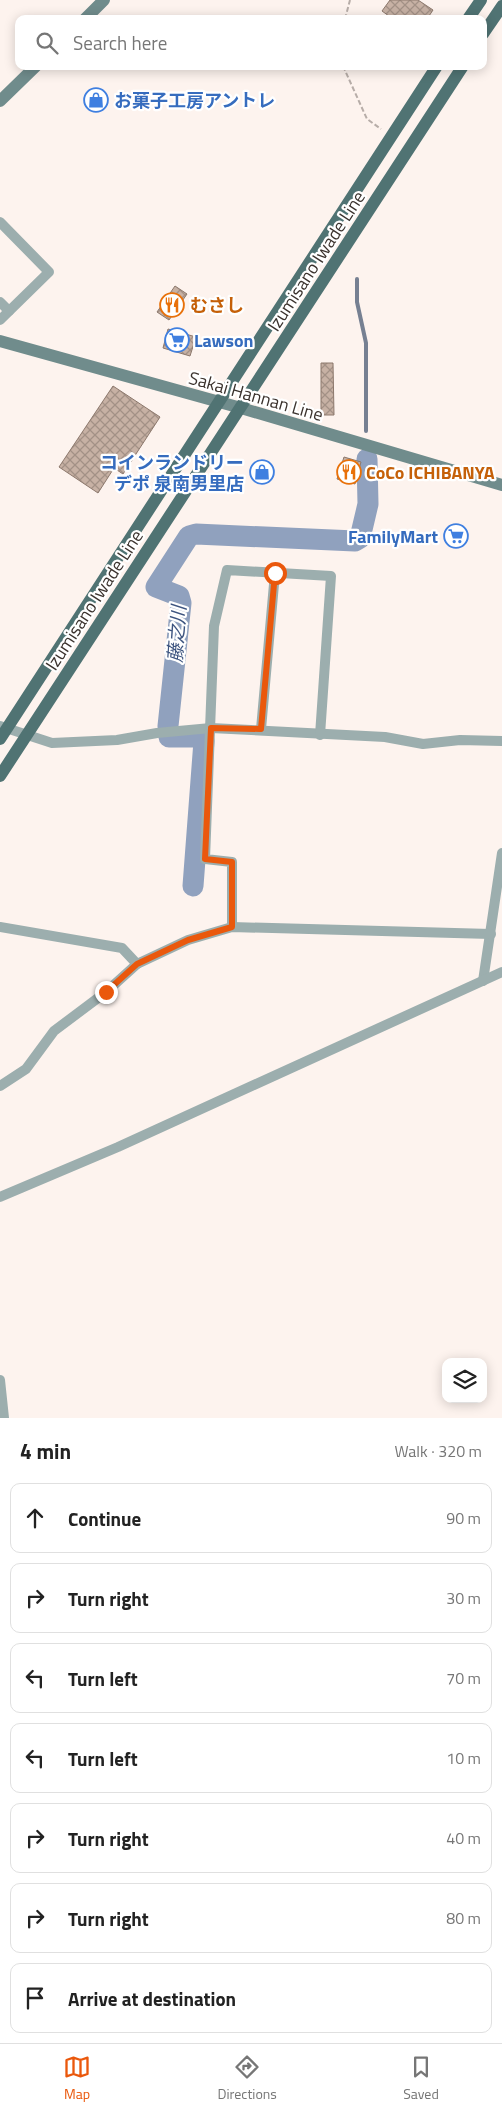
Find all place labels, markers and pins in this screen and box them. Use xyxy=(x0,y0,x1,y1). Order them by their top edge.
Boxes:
shop icon: お菓子工房アントレ xyxy=(83,87,109,113)
place label: お菓子工房アントレ xyxy=(114,87,275,114)
restaurant icon: むさし xyxy=(159,292,185,318)
place label: むさし xyxy=(190,292,244,319)
supermarket icon: Lawson xyxy=(164,327,190,353)
place label: Lawson xyxy=(194,327,254,354)
place label: コインランドリー デポ 泉南男里店 xyxy=(100,449,244,497)
shop icon: コインランドリー デポ 泉南男里店 xyxy=(249,459,275,485)
restaurant icon: CoCo ICHIBANYA xyxy=(336,459,362,485)
place label: CoCo ICHIBANYA xyxy=(366,459,495,486)
place label: FamilyMart xyxy=(348,523,438,550)
supermarket icon: FamilyMart xyxy=(443,523,469,549)

